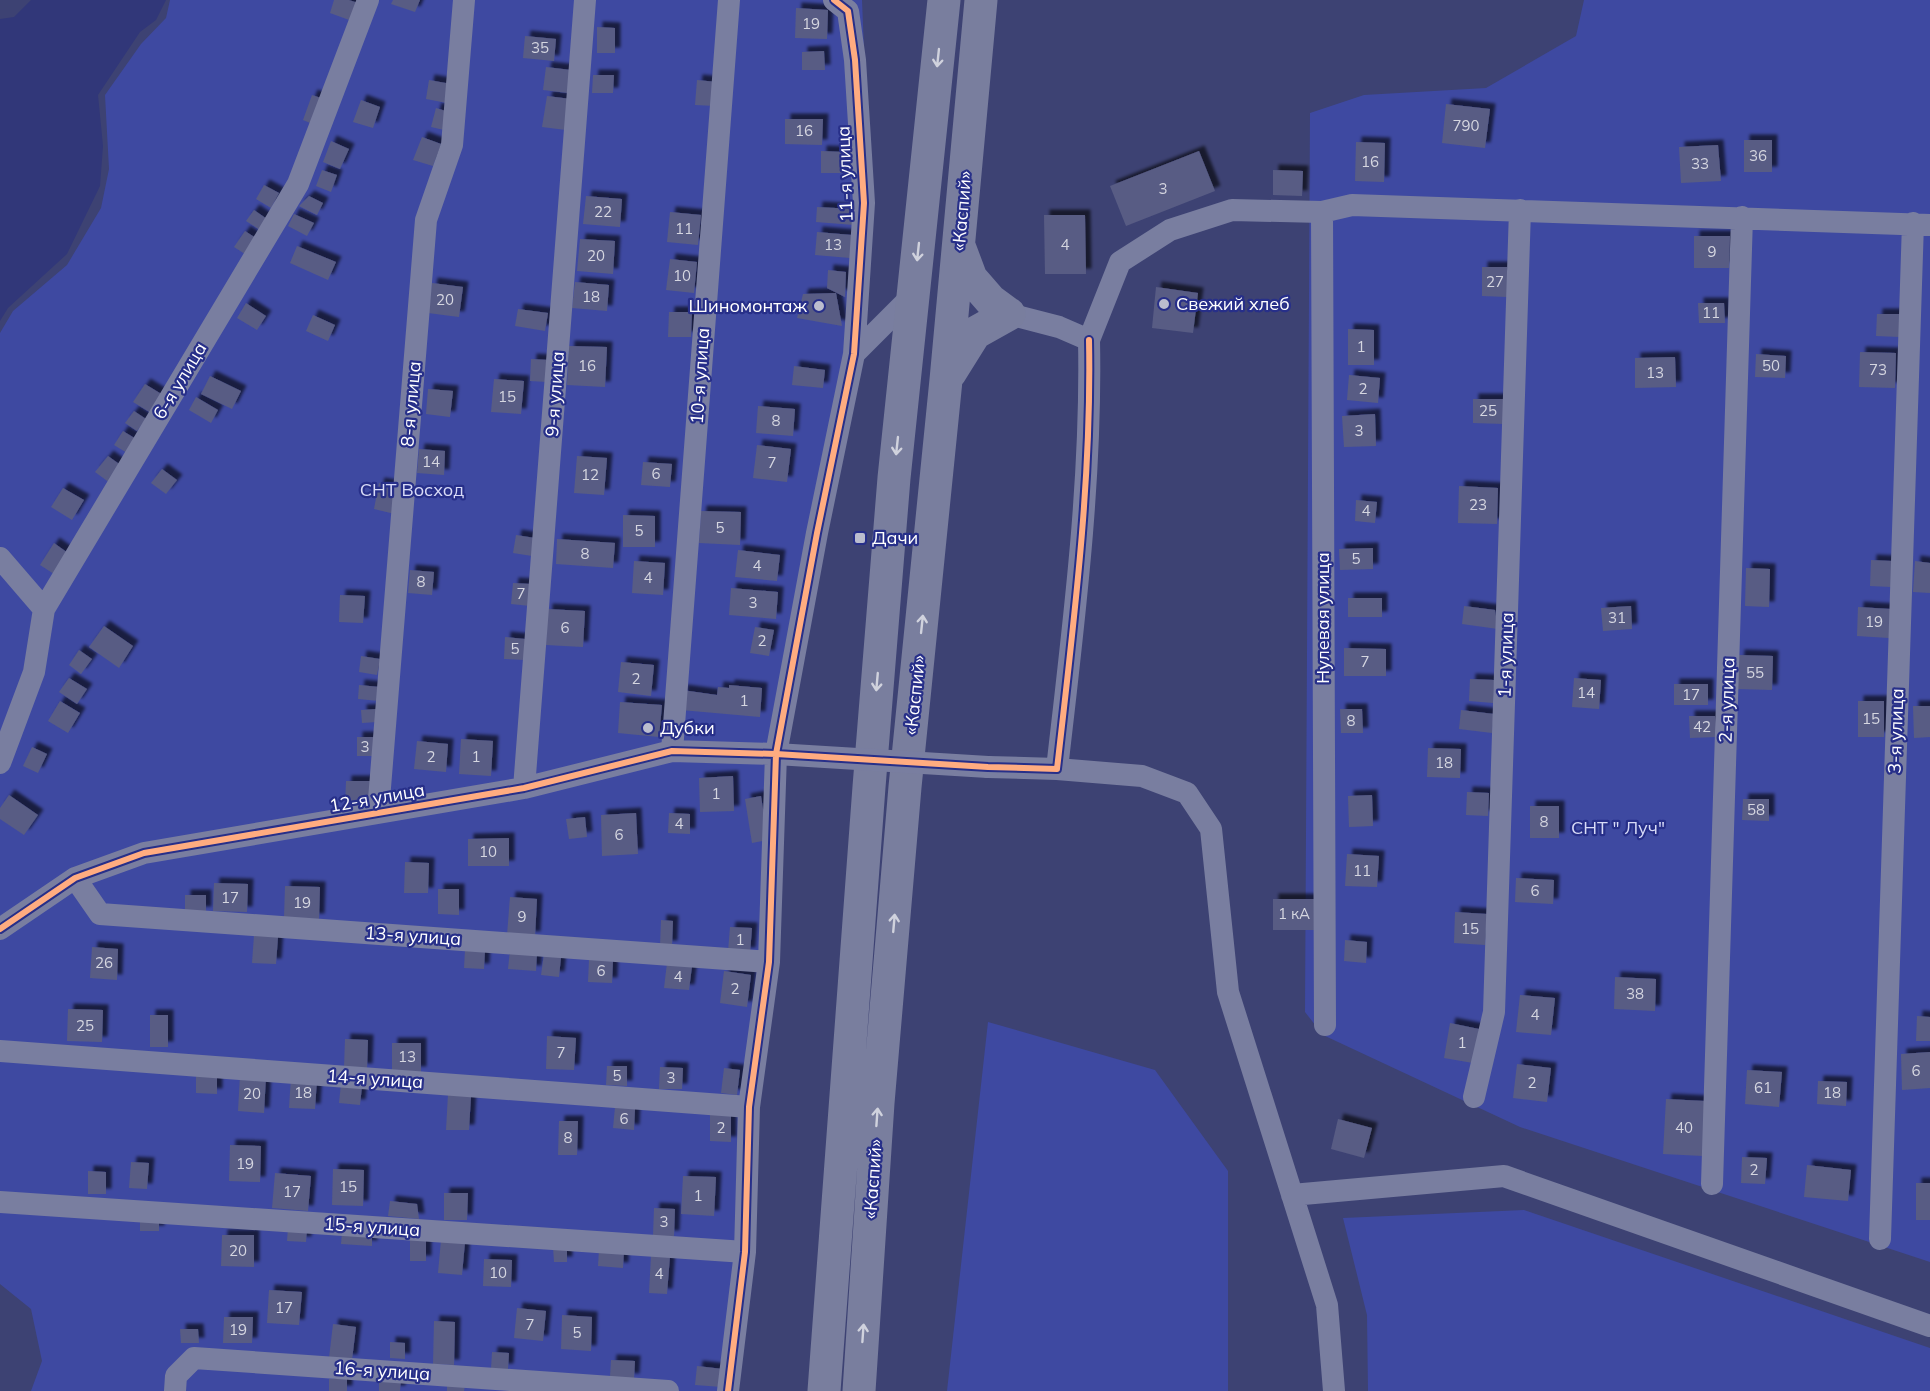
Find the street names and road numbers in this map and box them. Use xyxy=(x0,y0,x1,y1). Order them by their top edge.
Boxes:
street label: 11-я улица xyxy=(831,125,858,223)
street label: «Каспий» xyxy=(947,170,976,252)
street label: 10-я улица xyxy=(685,327,714,425)
street label: 6-я улица xyxy=(148,338,211,423)
street label: 9-я улица xyxy=(540,350,569,437)
street label: 8-я улица xyxy=(395,360,426,448)
street label: Нулевая улица xyxy=(1311,552,1334,684)
street label: 1-я улица xyxy=(1493,612,1518,698)
street label: «Каспий» xyxy=(899,654,930,736)
street label: 2-я улица xyxy=(1714,657,1739,743)
street label: 3-я улица xyxy=(1883,688,1908,774)
street label: 12-я улица xyxy=(327,778,426,817)
street label: 13-я улица xyxy=(364,921,462,950)
street label: 14-я улица xyxy=(326,1064,424,1093)
street label: «Каспий» xyxy=(858,1138,887,1220)
street label: 15-я улица xyxy=(323,1212,421,1241)
street label: 16-я улица xyxy=(333,1356,431,1385)

